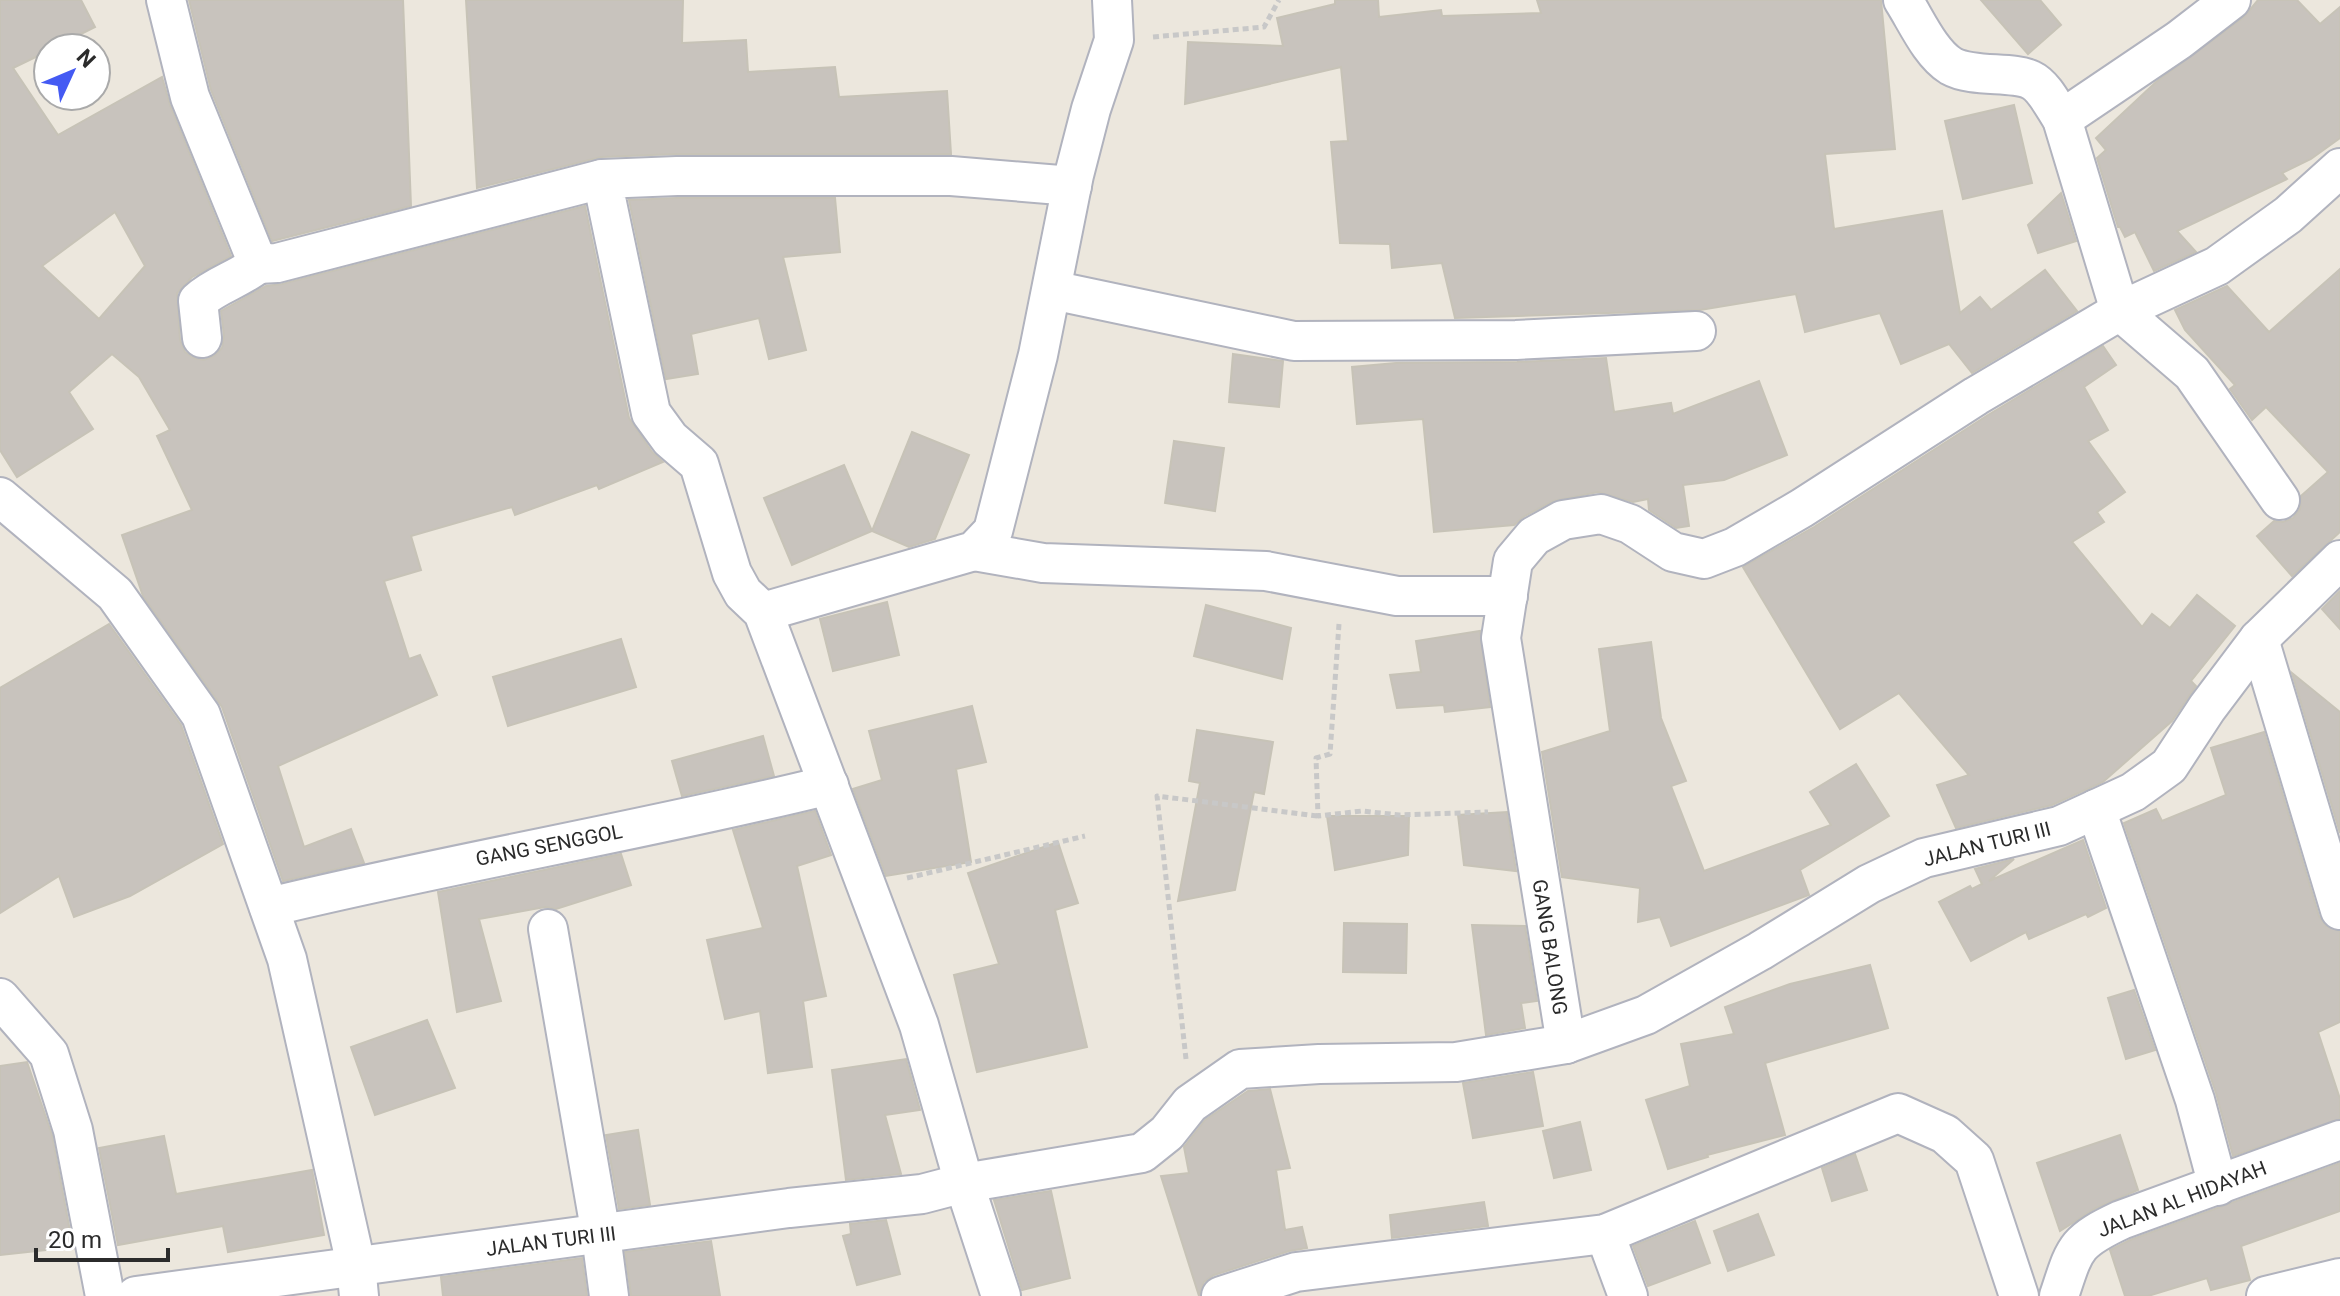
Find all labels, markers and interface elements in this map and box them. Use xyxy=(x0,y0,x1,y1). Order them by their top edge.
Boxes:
north arrow xyxy=(32,32,112,112)
text: N xyxy=(72,44,100,73)
street label: JALAN TURI III xyxy=(1921,817,2053,871)
street label: GANG SENGGOL xyxy=(474,819,625,871)
street label: GANG BALONG xyxy=(1527,878,1573,1016)
street label: JALAN AL HIDAYAH xyxy=(2094,1156,2270,1242)
scale bar xyxy=(36,1212,168,1262)
street label: JALAN TURI III xyxy=(485,1221,617,1261)
text: 20 m xyxy=(48,1226,102,1254)

